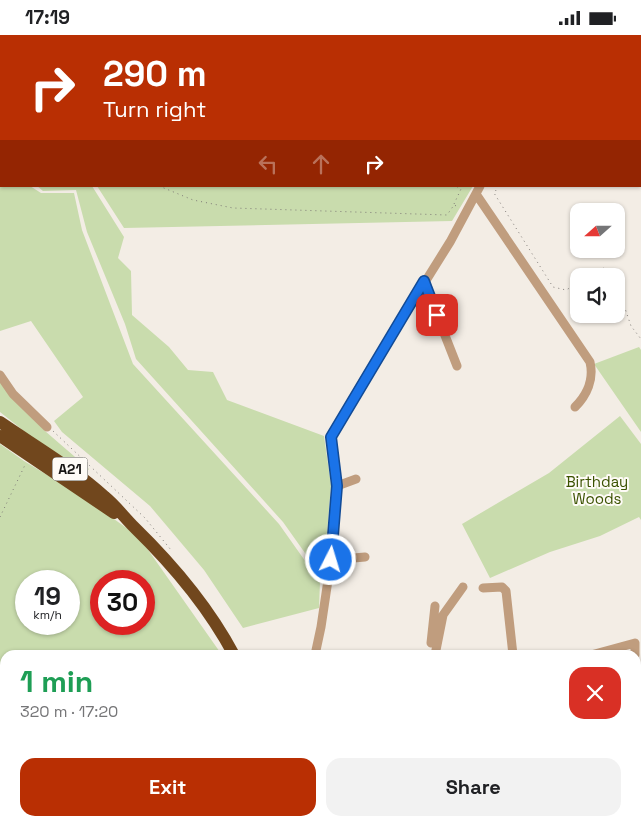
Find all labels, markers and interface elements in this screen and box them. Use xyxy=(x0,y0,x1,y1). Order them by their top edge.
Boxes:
text: 17:19 xyxy=(25,5,70,30)
text: 290 m xyxy=(103,52,207,96)
icon: right xyxy=(20,55,85,120)
text: Turn right xyxy=(103,95,206,123)
icon: left xyxy=(254,150,282,178)
icon: ahead xyxy=(307,150,335,178)
icon: right xyxy=(360,150,388,178)
north arrow xyxy=(570,203,625,257)
map controls xyxy=(570,203,625,323)
button: sound xyxy=(570,268,625,323)
pin xyxy=(416,294,458,336)
icon: arrive xyxy=(423,301,451,329)
road number: A21 xyxy=(52,457,88,481)
park label: Birthday Woods xyxy=(566,472,628,508)
position arrow xyxy=(304,533,356,585)
speed limit sign: 30 xyxy=(90,570,155,635)
text: 19 xyxy=(34,580,61,612)
text: km/h xyxy=(33,607,62,623)
text: 1 min xyxy=(20,662,93,701)
button: close xyxy=(569,667,621,719)
text: 320 m · 17:20 xyxy=(20,701,118,722)
button: Exit xyxy=(20,758,316,816)
button: Share xyxy=(326,758,621,816)

